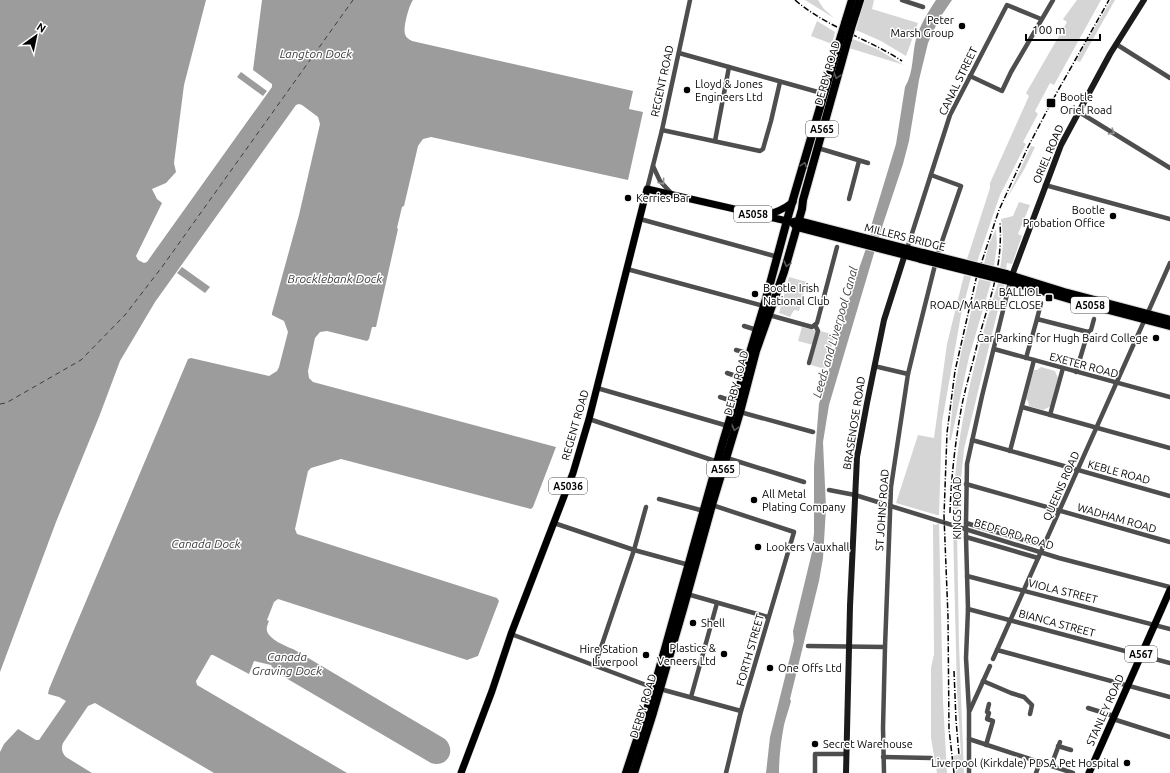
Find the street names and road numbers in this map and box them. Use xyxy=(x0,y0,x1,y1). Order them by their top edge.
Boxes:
street label: DERBY ROAD xyxy=(812,39,842,107)
street label: REGENT ROAD xyxy=(649,44,676,118)
street label: CANAL STREET xyxy=(936,45,980,117)
road number: A565 xyxy=(806,121,838,137)
street label: ORIEL ROAD xyxy=(1030,123,1066,185)
road number: A5058 xyxy=(734,206,772,222)
street label: MILLERS BRIDGE xyxy=(863,221,947,253)
road number: A5058 xyxy=(1071,297,1109,313)
street label: DERBY ROAD xyxy=(722,349,750,417)
street label: EXETER ROAD xyxy=(1048,350,1120,380)
street label: BRASENOSE ROAD xyxy=(841,375,867,471)
street label: REGENT ROAD xyxy=(559,388,591,462)
street label: QUEENS ROAD xyxy=(1040,449,1082,523)
street label: KEBLE ROAD xyxy=(1086,458,1152,486)
road number: A565 xyxy=(707,461,739,477)
street label: ST JOHNS ROAD xyxy=(873,468,891,551)
street label: KINGS ROAD xyxy=(951,476,963,540)
road number: A5036 xyxy=(549,478,587,494)
street label: WADHAM ROAD xyxy=(1076,501,1158,535)
street label: BEDFORD ROAD xyxy=(973,516,1055,552)
street label: VIOLA STREET xyxy=(1027,577,1099,605)
street label: BIANCA STREET xyxy=(1017,607,1097,639)
street label: FORTH STREET xyxy=(734,612,766,688)
road number: A567 xyxy=(1125,646,1157,662)
street label: DERBY ROAD xyxy=(628,672,659,740)
street label: STANLEY ROAD xyxy=(1084,672,1126,748)

